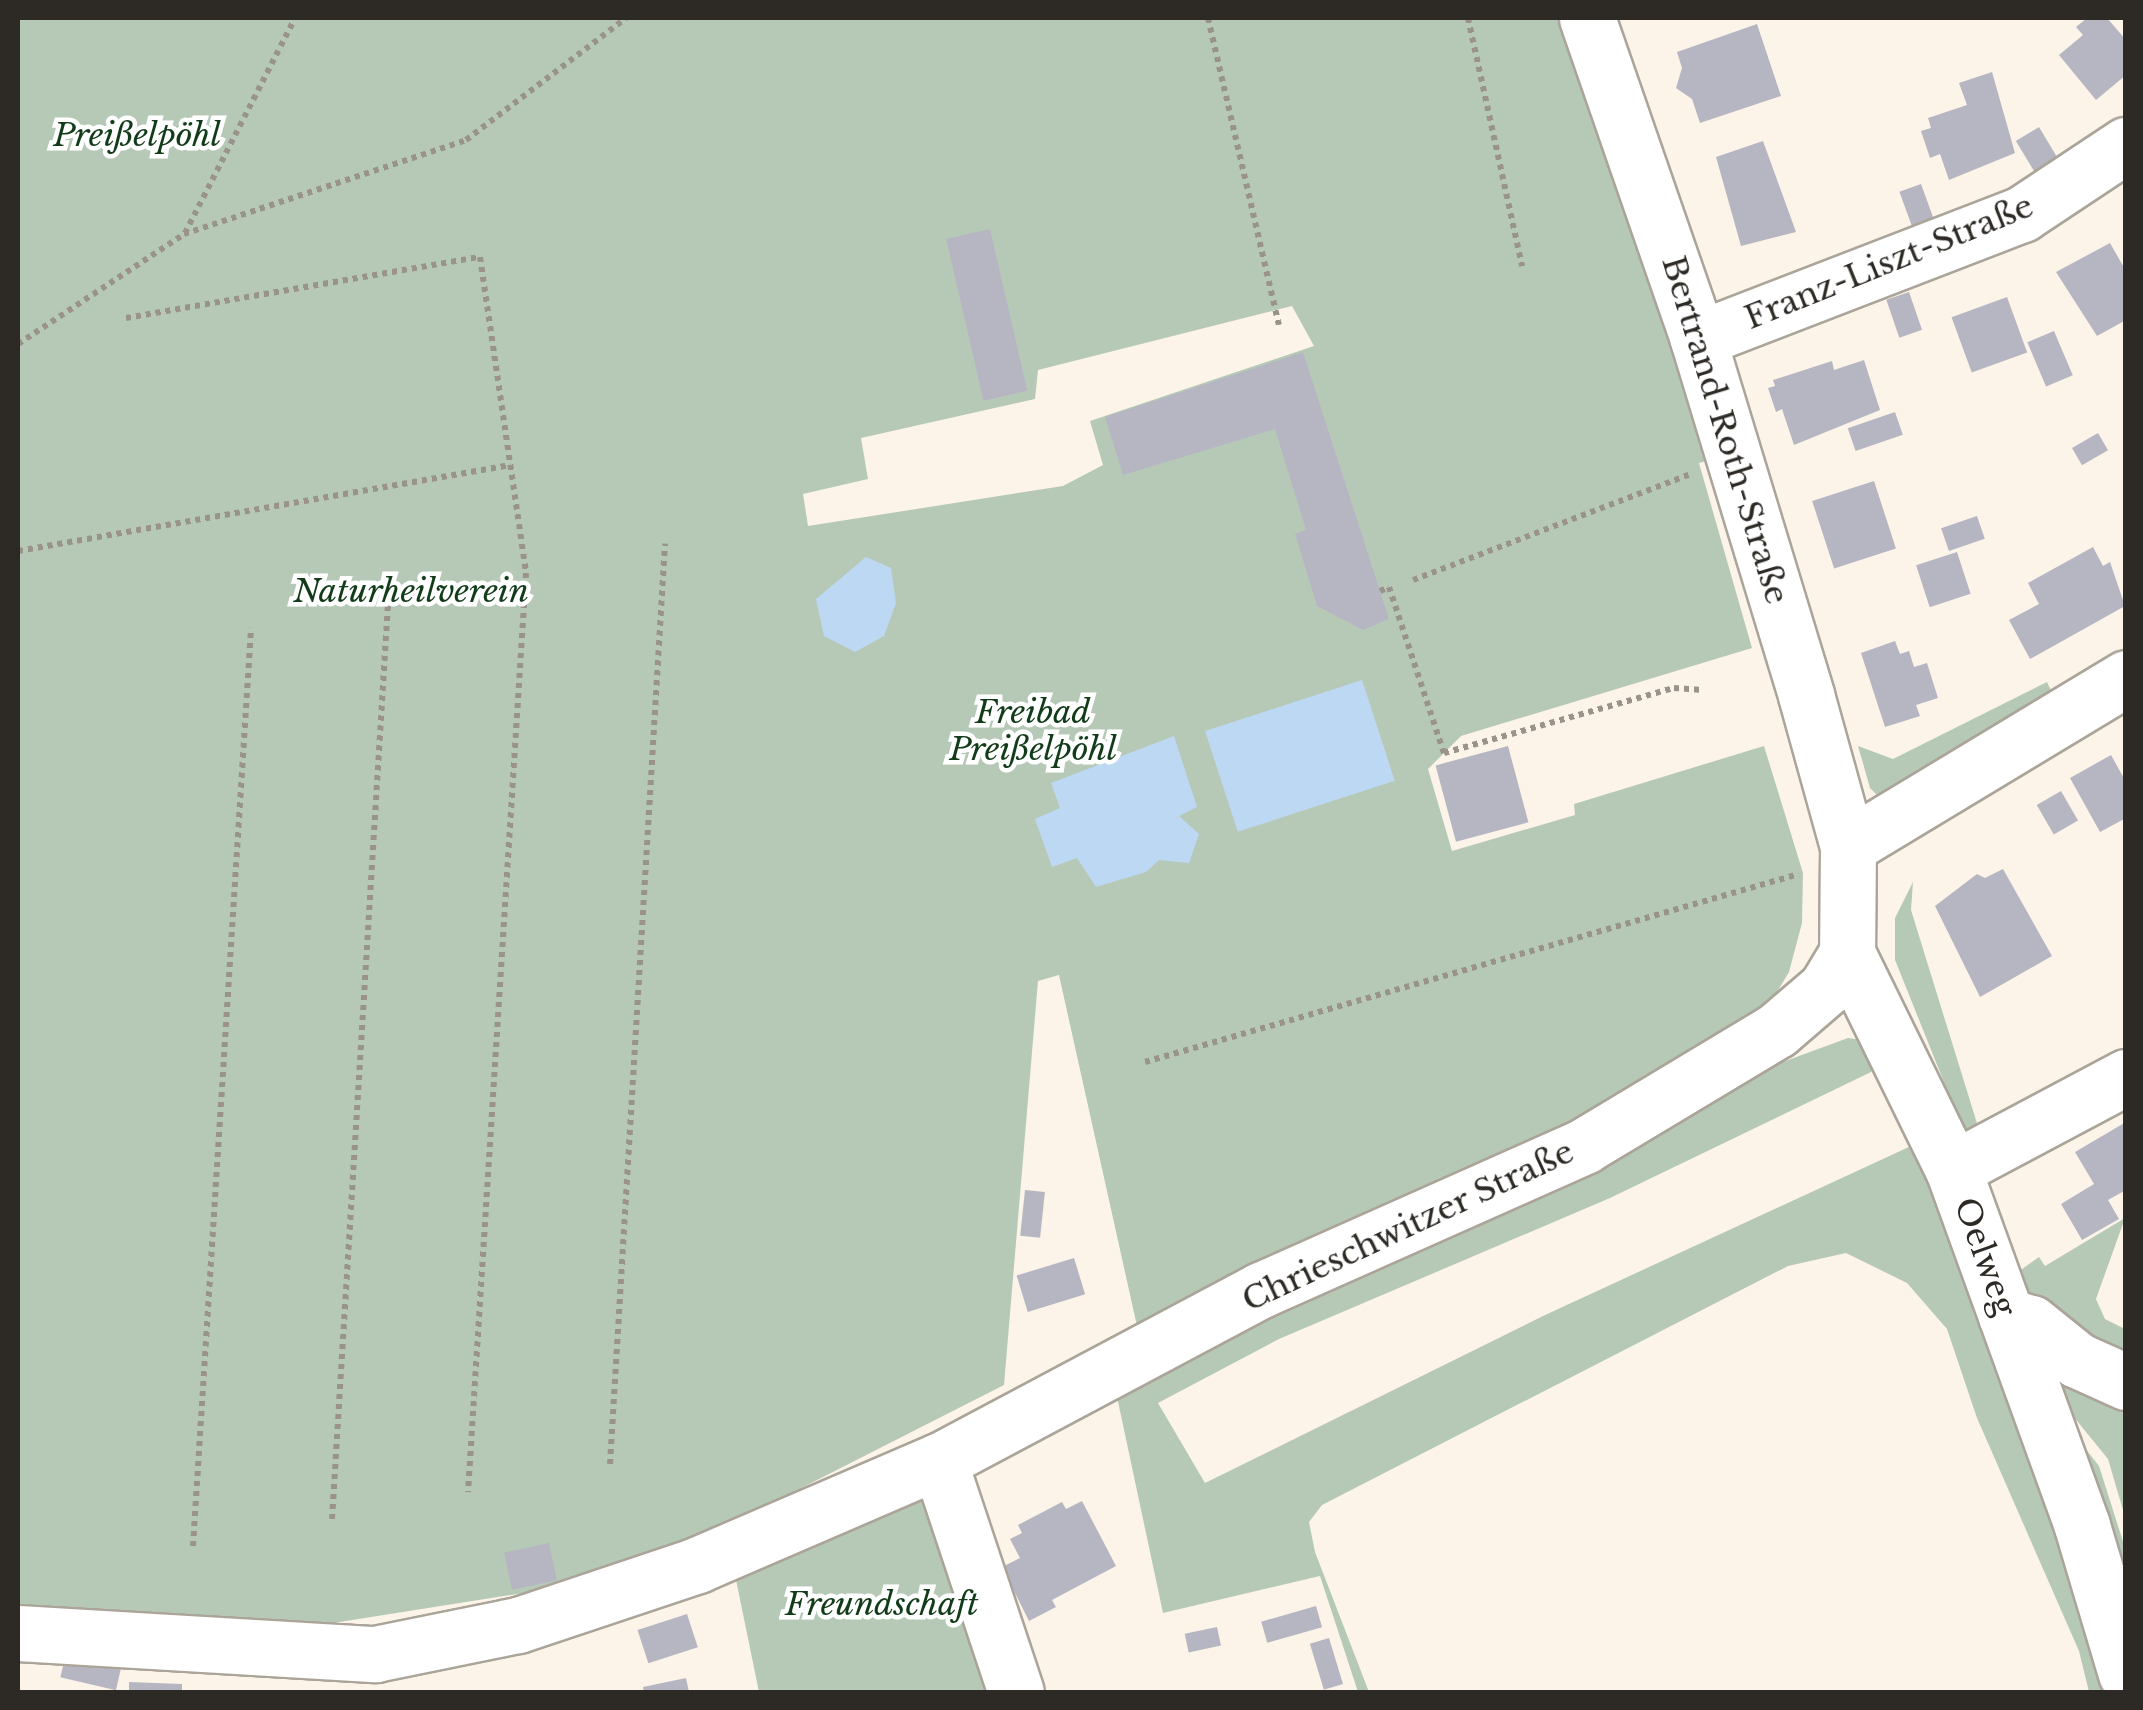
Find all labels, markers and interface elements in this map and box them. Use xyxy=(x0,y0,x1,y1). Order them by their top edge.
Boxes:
park label: Preißelpöhl xyxy=(53,116,221,154)
street label: Franz-Liszt-Straße xyxy=(1739,187,2039,337)
street label: Bertrand-Roth-Straße xyxy=(1654,251,1796,609)
park label: Naturheilverein xyxy=(293,572,529,610)
park label: Freibad Preißelpöhl xyxy=(949,694,1117,769)
street label: Chrieschwitzer Straße xyxy=(1236,1132,1580,1320)
street label: Oelweg xyxy=(1946,1193,2024,1321)
park label: Freundschaft xyxy=(785,1585,979,1623)

